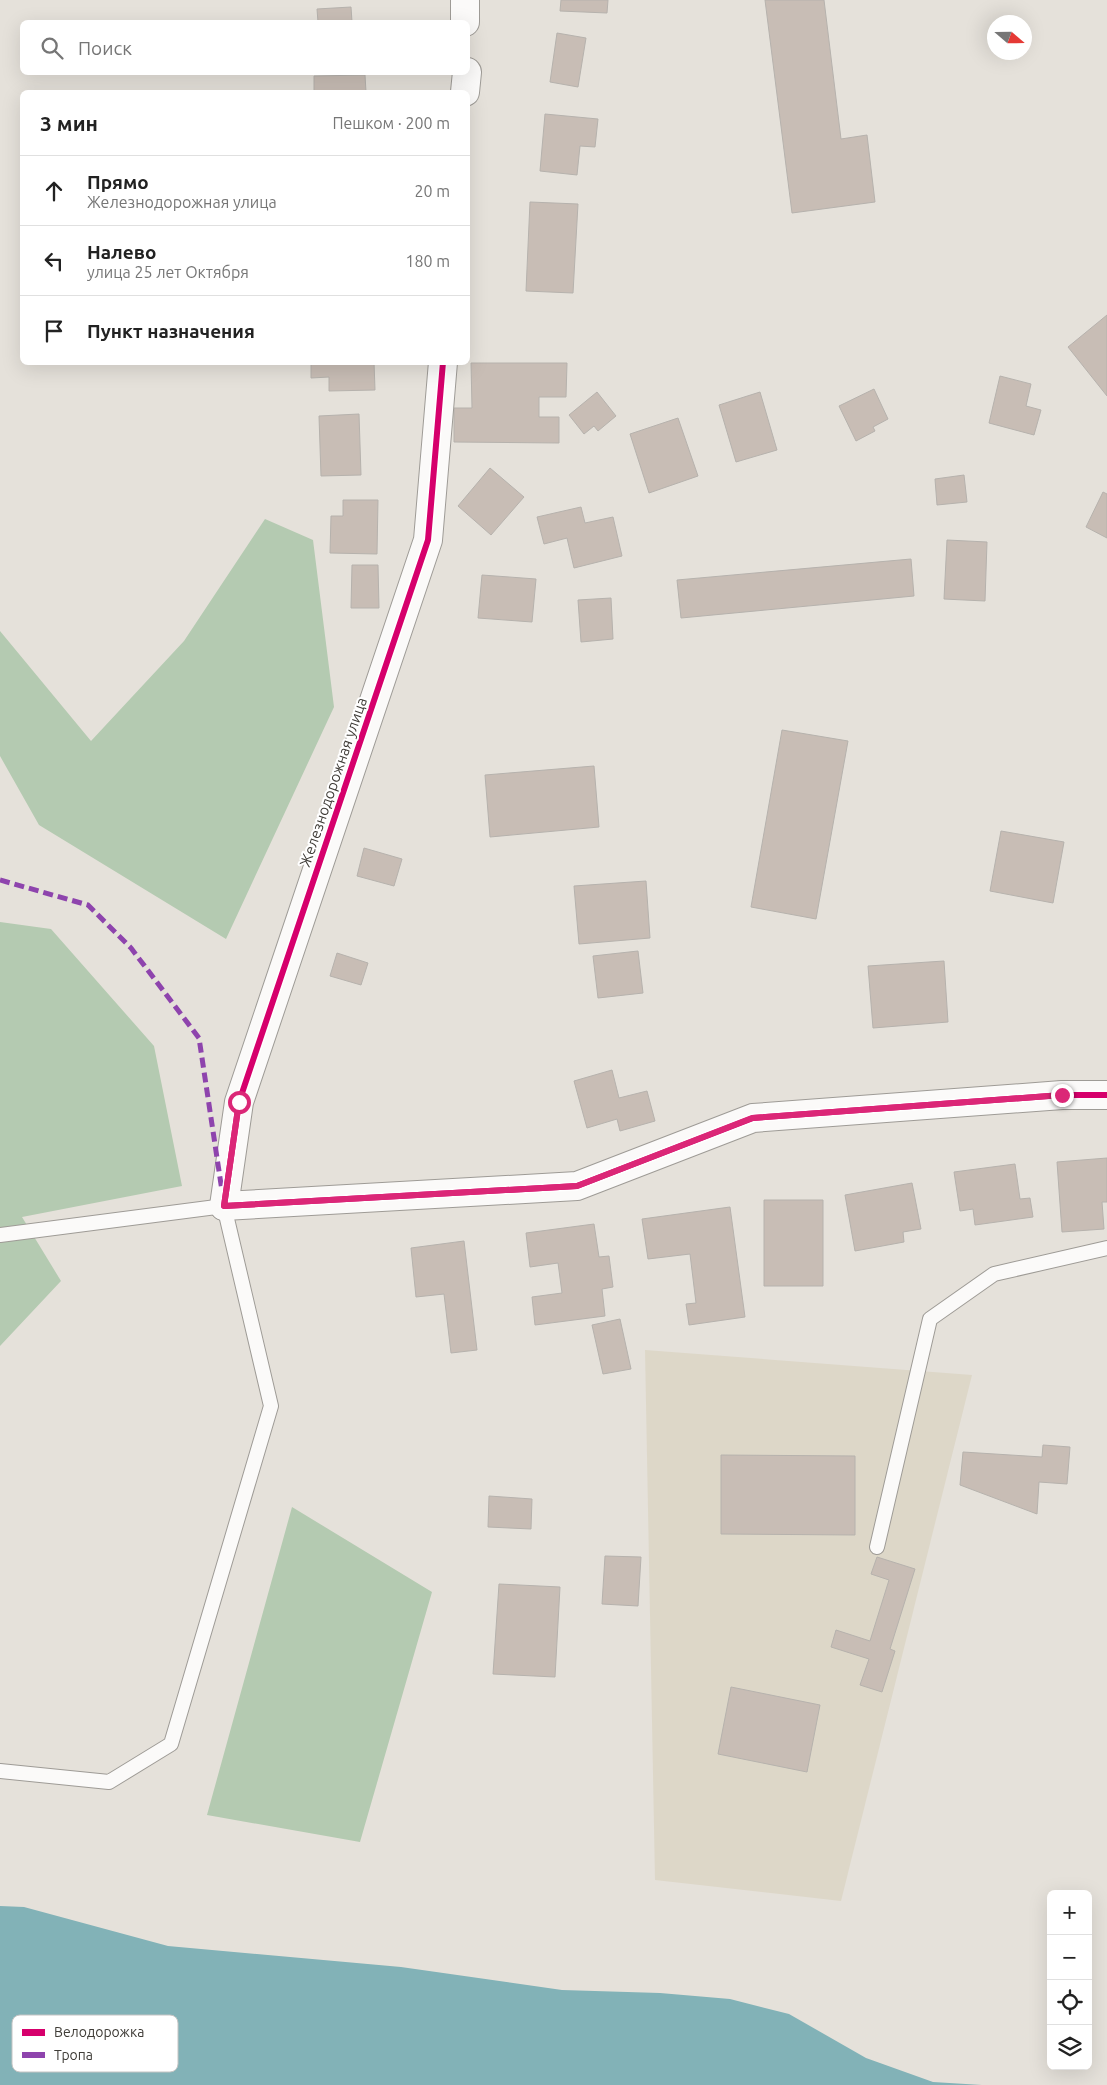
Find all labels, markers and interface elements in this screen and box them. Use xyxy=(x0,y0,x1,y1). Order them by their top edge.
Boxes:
north arrow xyxy=(987,15,1032,60)
search box xyxy=(20,20,470,75)
icon: search xyxy=(38,34,66,62)
text: Поиск xyxy=(78,37,132,59)
text: 3 мин xyxy=(40,111,98,135)
text: Пешком · 200 m xyxy=(332,114,450,132)
text: Прямо xyxy=(87,171,149,193)
icon: ahead xyxy=(40,177,68,205)
text: 20 m xyxy=(414,182,450,200)
text: Железнодорожная улица xyxy=(87,193,277,211)
text: Налево xyxy=(87,241,156,263)
icon: left xyxy=(40,247,68,275)
text: 180 m xyxy=(405,252,450,270)
text: улица 25 лет Октября xyxy=(87,263,249,281)
icon: arrive xyxy=(40,317,68,345)
text: Пункт назначения xyxy=(87,320,255,342)
street label: Железнодорожная улица xyxy=(296,695,370,869)
route end xyxy=(1051,1084,1074,1107)
route start xyxy=(228,1091,251,1114)
map controls xyxy=(1047,1890,1092,2070)
button: + xyxy=(1047,1890,1092,1935)
button: − xyxy=(1047,1935,1092,1980)
button: locate xyxy=(1047,1980,1092,2025)
legend xyxy=(12,2015,178,2072)
text: Велодорожка xyxy=(54,2024,144,2040)
button: layers xyxy=(1047,2025,1092,2070)
text: Тропа xyxy=(54,2047,93,2063)

